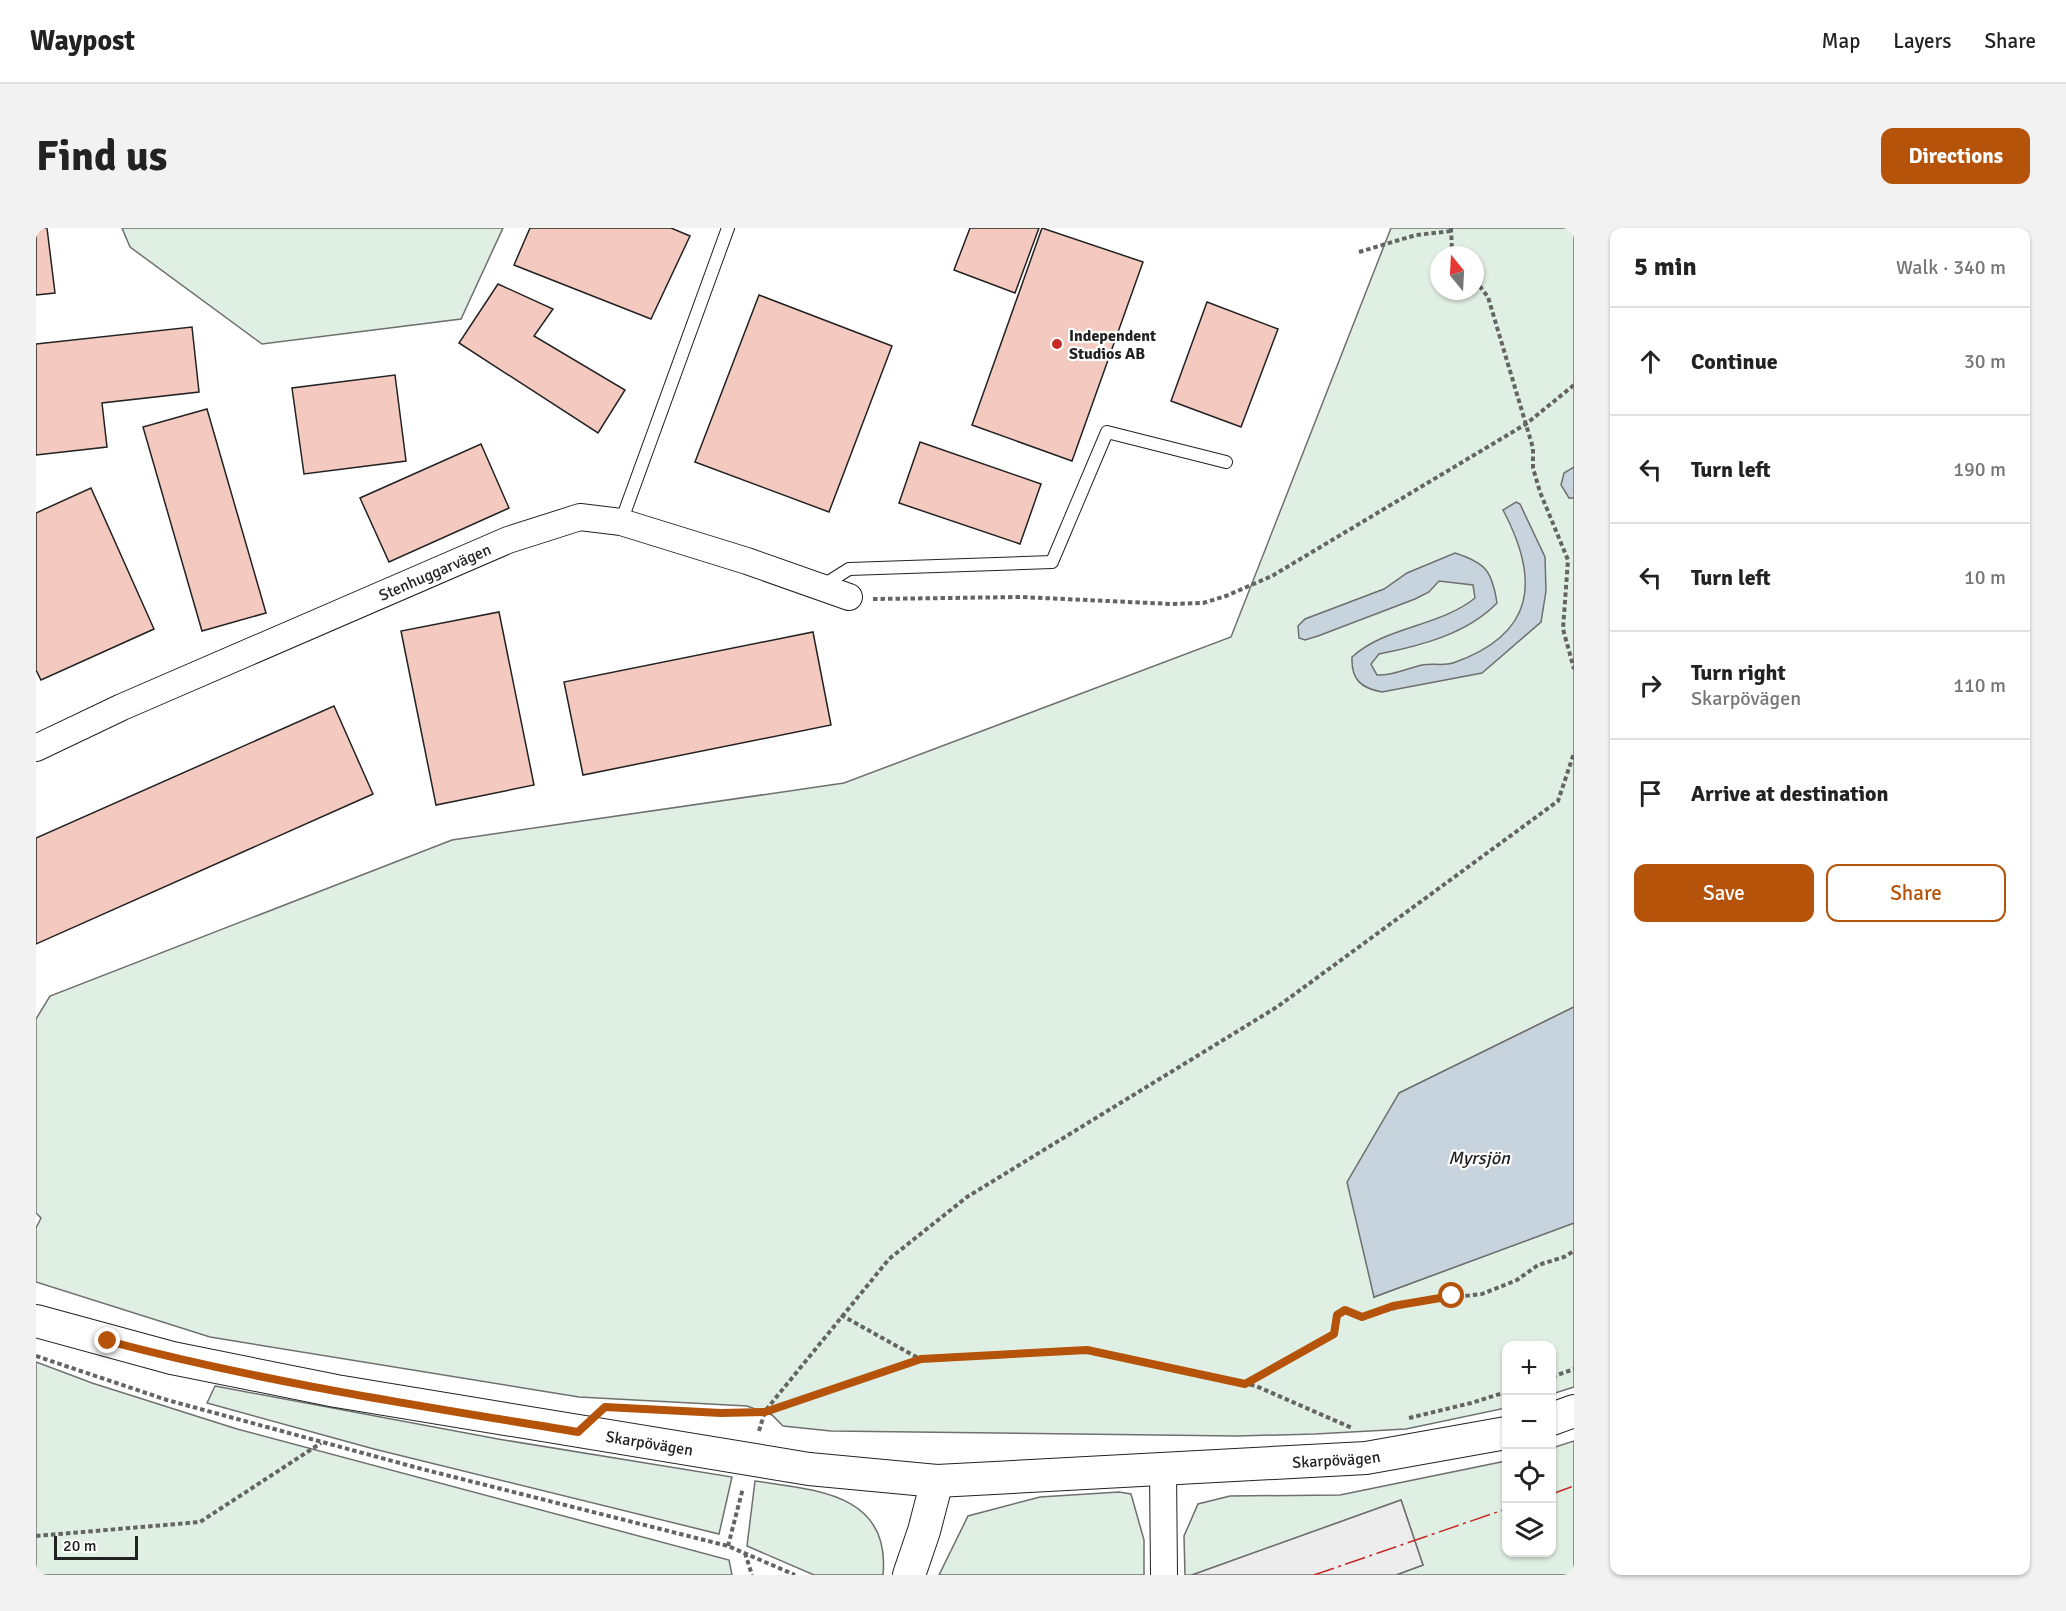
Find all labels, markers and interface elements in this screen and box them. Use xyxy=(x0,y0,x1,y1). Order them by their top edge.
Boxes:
text: Waypost xyxy=(30,24,135,58)
text: Map xyxy=(1822,28,1860,54)
text: Layers xyxy=(1893,28,1951,54)
text: Share xyxy=(1984,28,2036,54)
button: Directions xyxy=(1881,128,2030,184)
text: Find us xyxy=(36,131,167,182)
north arrow xyxy=(1430,246,1484,300)
text: 5 min xyxy=(1634,251,1697,283)
text: Walk · 340 m xyxy=(1896,255,2006,280)
place label: Independent Studios AB xyxy=(1069,326,1156,364)
marker: Independent Studios AB xyxy=(1050,337,1064,351)
icon: ahead xyxy=(1634,345,1667,378)
text: Continue xyxy=(1691,348,1778,375)
text: 30 m xyxy=(1964,349,2006,374)
icon: left xyxy=(1634,453,1667,486)
text: Turn left xyxy=(1691,456,1771,483)
text: 190 m xyxy=(1953,457,2006,482)
street label: Stenhuggarvägen xyxy=(376,540,494,606)
icon: left xyxy=(1634,561,1667,594)
text: Turn left xyxy=(1691,564,1771,591)
text: 10 m xyxy=(1964,565,2006,590)
text: Turn right xyxy=(1691,659,1786,686)
icon: right xyxy=(1634,669,1667,702)
text: 110 m xyxy=(1953,673,2006,698)
text: Skarpövägen xyxy=(1691,686,1801,711)
icon: arrive xyxy=(1634,777,1667,810)
text: Arrive at destination xyxy=(1691,780,1888,807)
button: Save xyxy=(1634,864,1814,922)
button: Share xyxy=(1826,864,2006,922)
water label: Myrsjön xyxy=(1448,1147,1511,1169)
route start xyxy=(1438,1282,1464,1308)
route end xyxy=(94,1327,120,1353)
map controls xyxy=(1502,1341,1556,1557)
button: + xyxy=(1502,1341,1556,1395)
button: − xyxy=(1502,1395,1556,1449)
street label: Skarpövägen xyxy=(604,1427,694,1461)
street label: Skarpövägen xyxy=(1292,1447,1382,1473)
button: locate xyxy=(1502,1449,1556,1503)
button: layers xyxy=(1502,1503,1556,1557)
scale bar xyxy=(54,1533,138,1560)
text: 20 m xyxy=(63,1536,97,1556)

